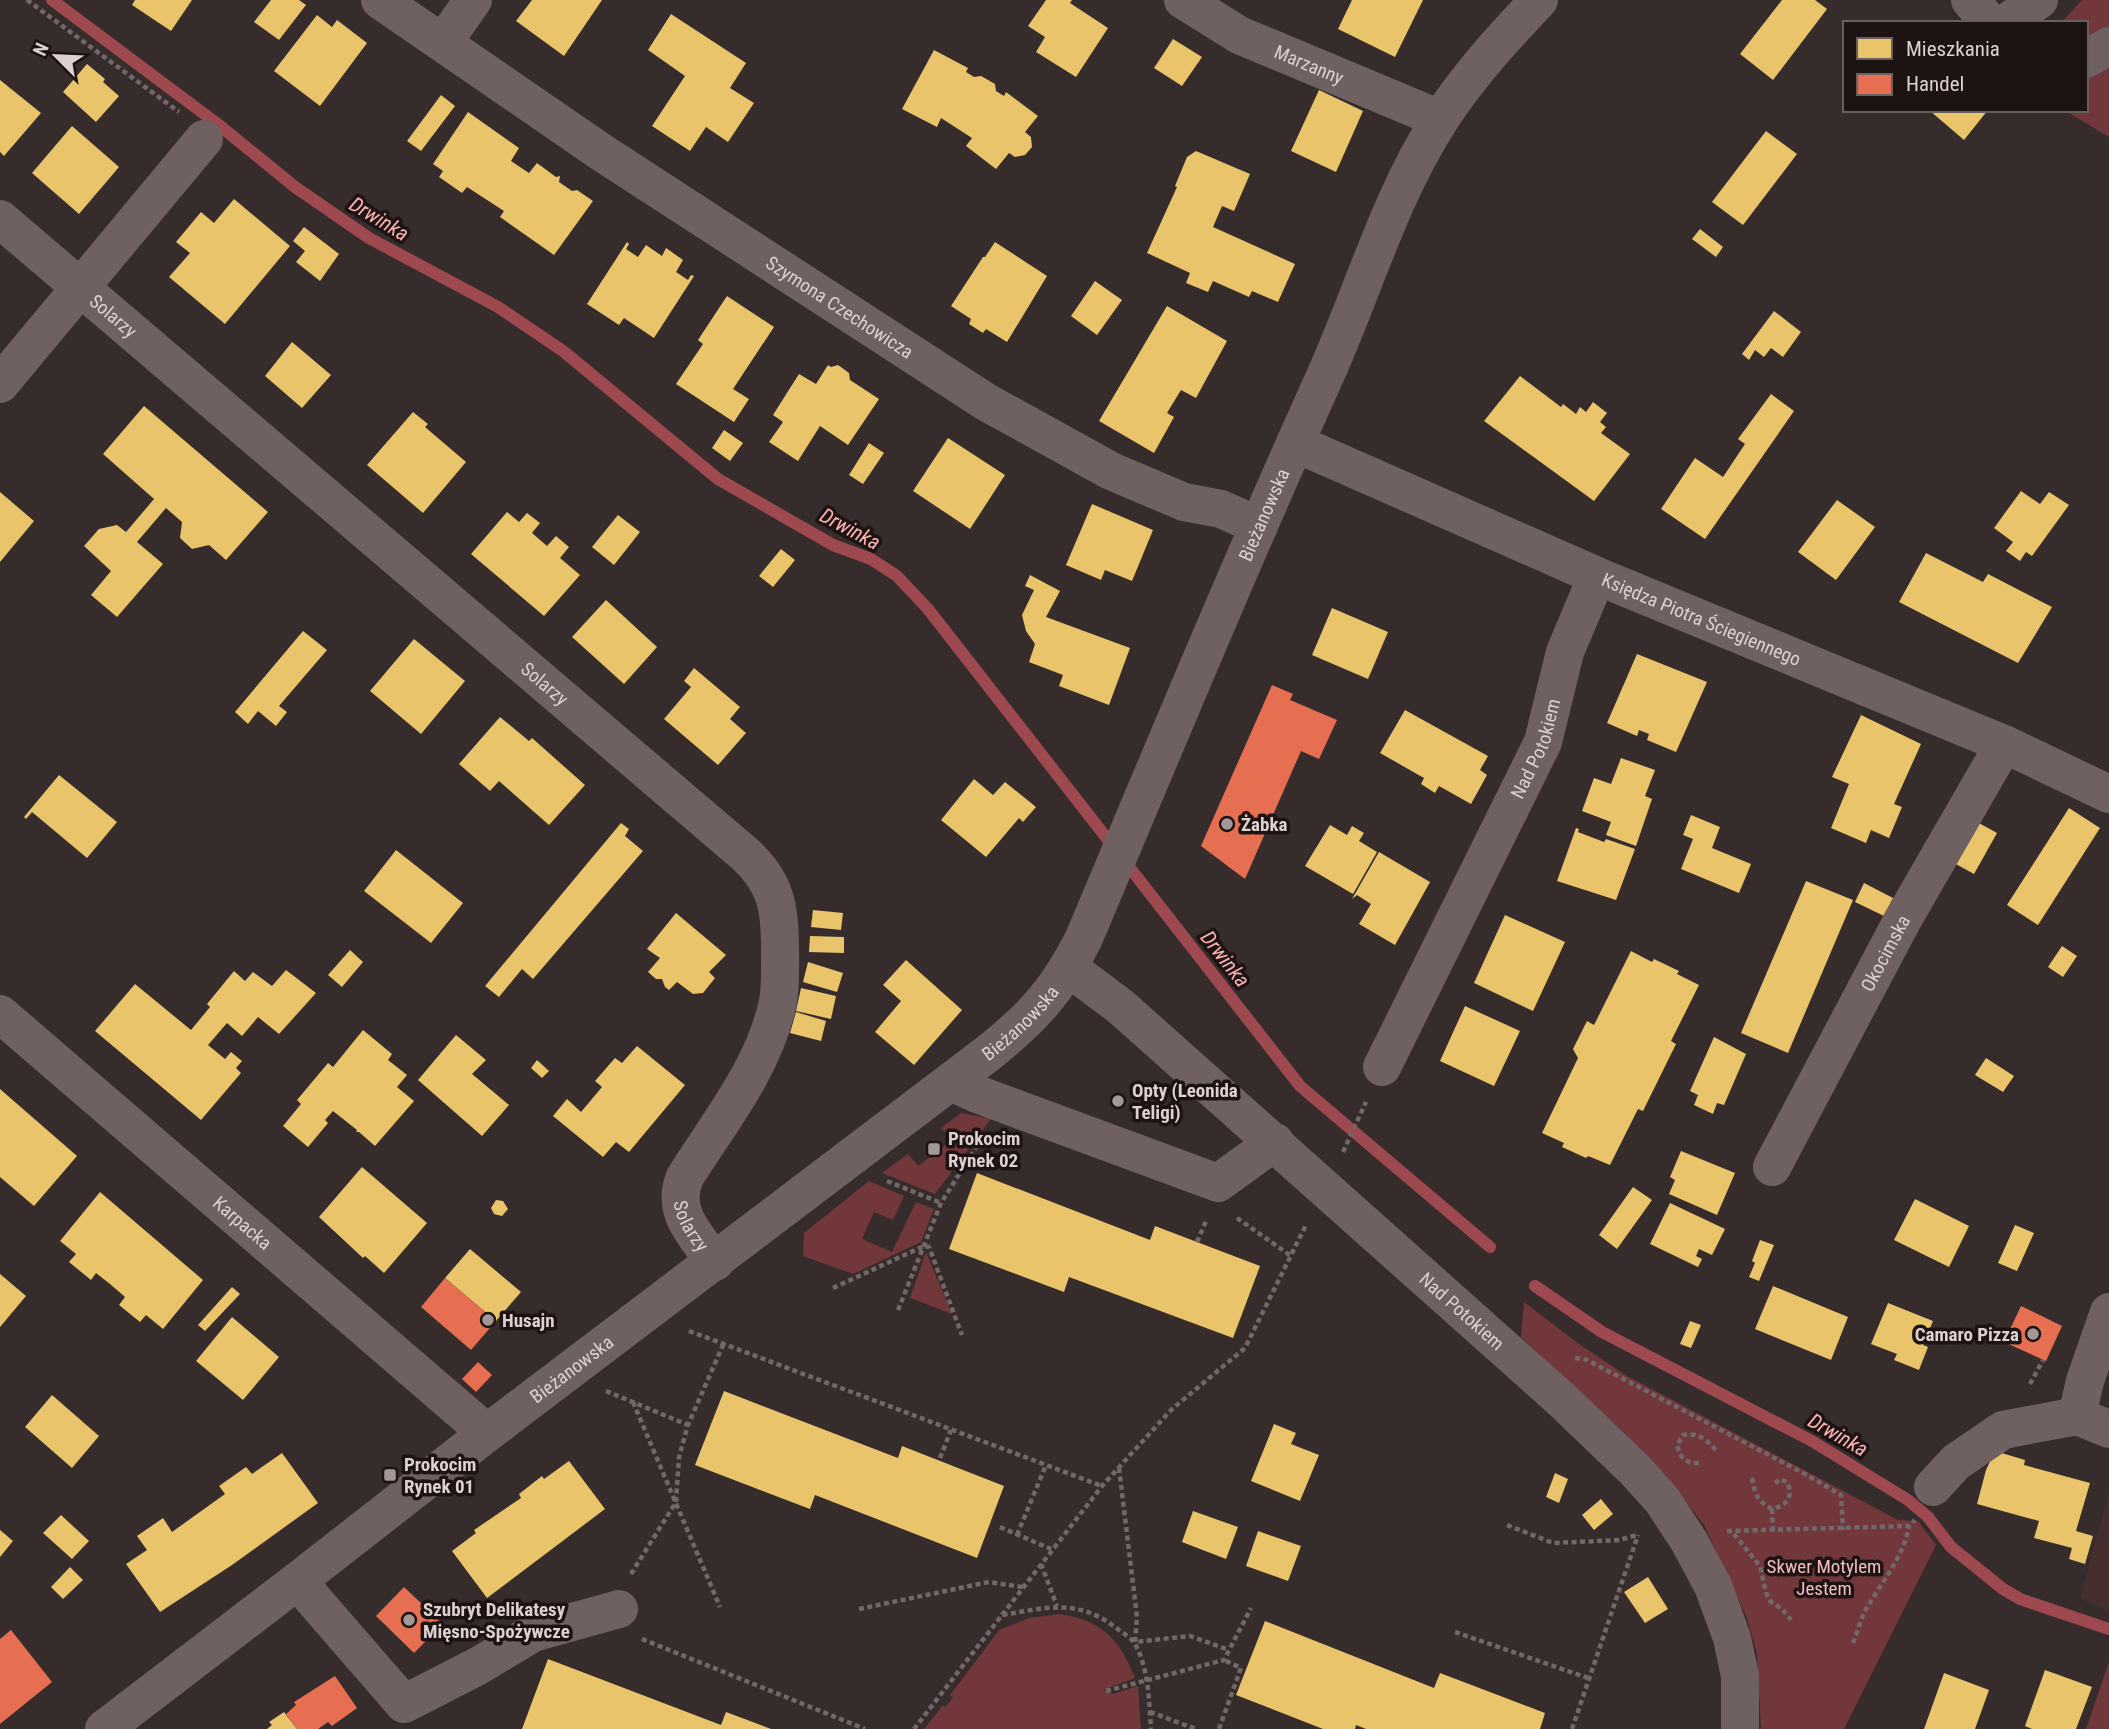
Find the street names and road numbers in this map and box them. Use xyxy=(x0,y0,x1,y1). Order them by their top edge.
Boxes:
street label: Marzanny xyxy=(1271,40,1347,89)
street label: Szymona Czechowicza xyxy=(762,251,918,363)
street label: Solarzy xyxy=(85,289,142,342)
street label: Bieżanowska xyxy=(1233,465,1294,564)
street label: Księdza Piotra Ściegiennego xyxy=(1598,568,1804,670)
street label: Solarzy xyxy=(516,657,573,710)
street label: Nad Potokiem xyxy=(1505,696,1565,802)
street label: Okocimska xyxy=(1855,911,1915,995)
street label: Bieżanowska xyxy=(977,981,1063,1065)
street label: Karpacka xyxy=(208,1191,277,1254)
street label: Solarzy xyxy=(669,1198,714,1256)
street label: Nad Potokiem xyxy=(1415,1267,1509,1355)
street label: Bieżanowska xyxy=(525,1330,618,1408)

